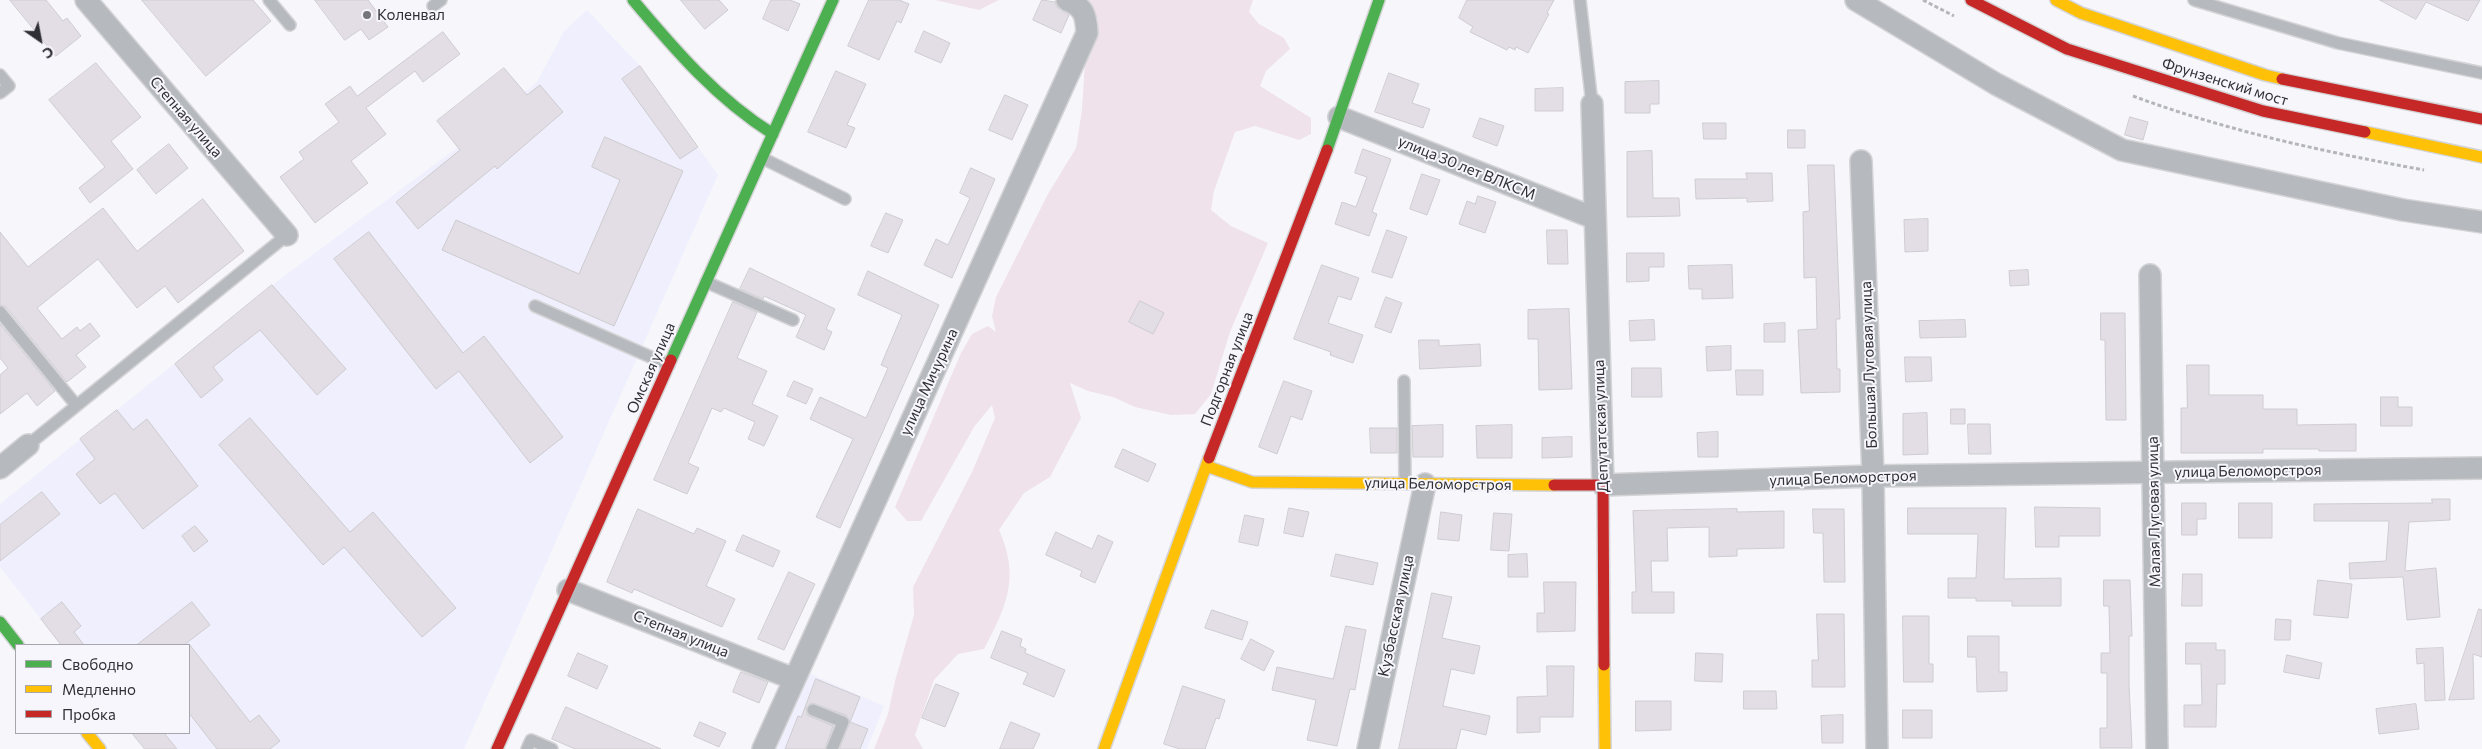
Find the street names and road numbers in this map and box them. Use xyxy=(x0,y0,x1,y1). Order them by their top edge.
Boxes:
street label: Фрунзенский мост xyxy=(2160,54,2290,110)
street label: Степная улица xyxy=(146,73,226,161)
street label: улица 30 лет ВЛКСМ xyxy=(1396,132,1538,204)
street label: Большая Луговая улица xyxy=(1857,281,1881,449)
street label: Подгорная улица xyxy=(1197,309,1257,429)
street label: Омская улица xyxy=(623,320,679,416)
street label: улица Мичурина xyxy=(896,326,962,438)
street label: Депутатская улица xyxy=(1590,359,1612,493)
street label: Малая Луговая улица xyxy=(2144,436,2164,588)
street label: улица Беломорстроя xyxy=(2174,461,2322,481)
street label: улица Беломорстроя xyxy=(1769,466,1917,490)
street label: улица Беломорстроя xyxy=(1364,474,1512,494)
street label: Кузбасская улица xyxy=(1374,554,1418,678)
street label: Степная улица xyxy=(631,607,731,661)

